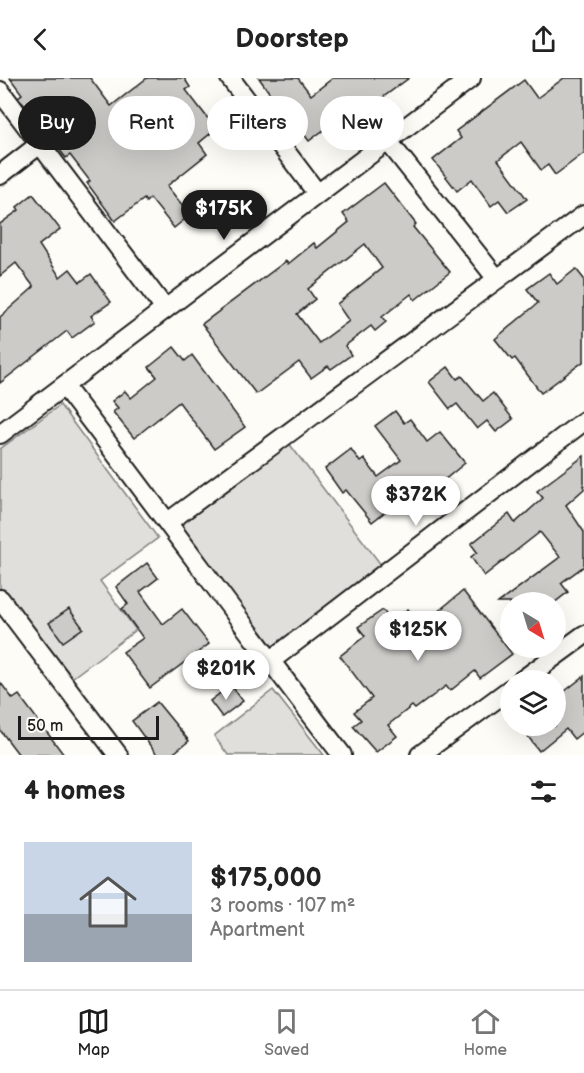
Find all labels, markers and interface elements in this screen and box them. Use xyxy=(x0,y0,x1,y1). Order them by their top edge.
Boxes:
icon: back xyxy=(24,23,57,56)
text: Doorstep xyxy=(235,23,349,55)
icon: share xyxy=(527,23,560,56)
chip: Buy xyxy=(18,96,96,150)
chip: Rent xyxy=(108,96,195,150)
chip: Filters xyxy=(207,96,308,150)
chip: New xyxy=(320,96,404,150)
pin: $175K xyxy=(182,190,266,241)
text: $175K xyxy=(195,197,253,221)
pin: $372K xyxy=(374,476,458,527)
text: $372K xyxy=(385,483,447,507)
north arrow xyxy=(500,592,566,658)
map controls xyxy=(500,592,566,736)
pin: $125K xyxy=(376,611,460,662)
text: $125K xyxy=(389,618,447,642)
pin: $201K xyxy=(184,650,268,701)
text: $201K xyxy=(196,657,256,681)
button: layers xyxy=(500,670,566,736)
scale bar xyxy=(18,713,159,740)
text: 50 m xyxy=(27,717,63,736)
icon: filters xyxy=(527,775,560,808)
text: 4 homes xyxy=(24,776,125,807)
text: $175,000 xyxy=(210,863,322,894)
icon: home xyxy=(72,866,144,938)
text: 3 rooms · 107 m² xyxy=(210,894,355,918)
text: Apartment xyxy=(210,918,305,942)
tab: Map xyxy=(77,1005,110,1060)
tab: Saved xyxy=(264,1005,309,1060)
tab: Home xyxy=(463,1005,507,1060)

